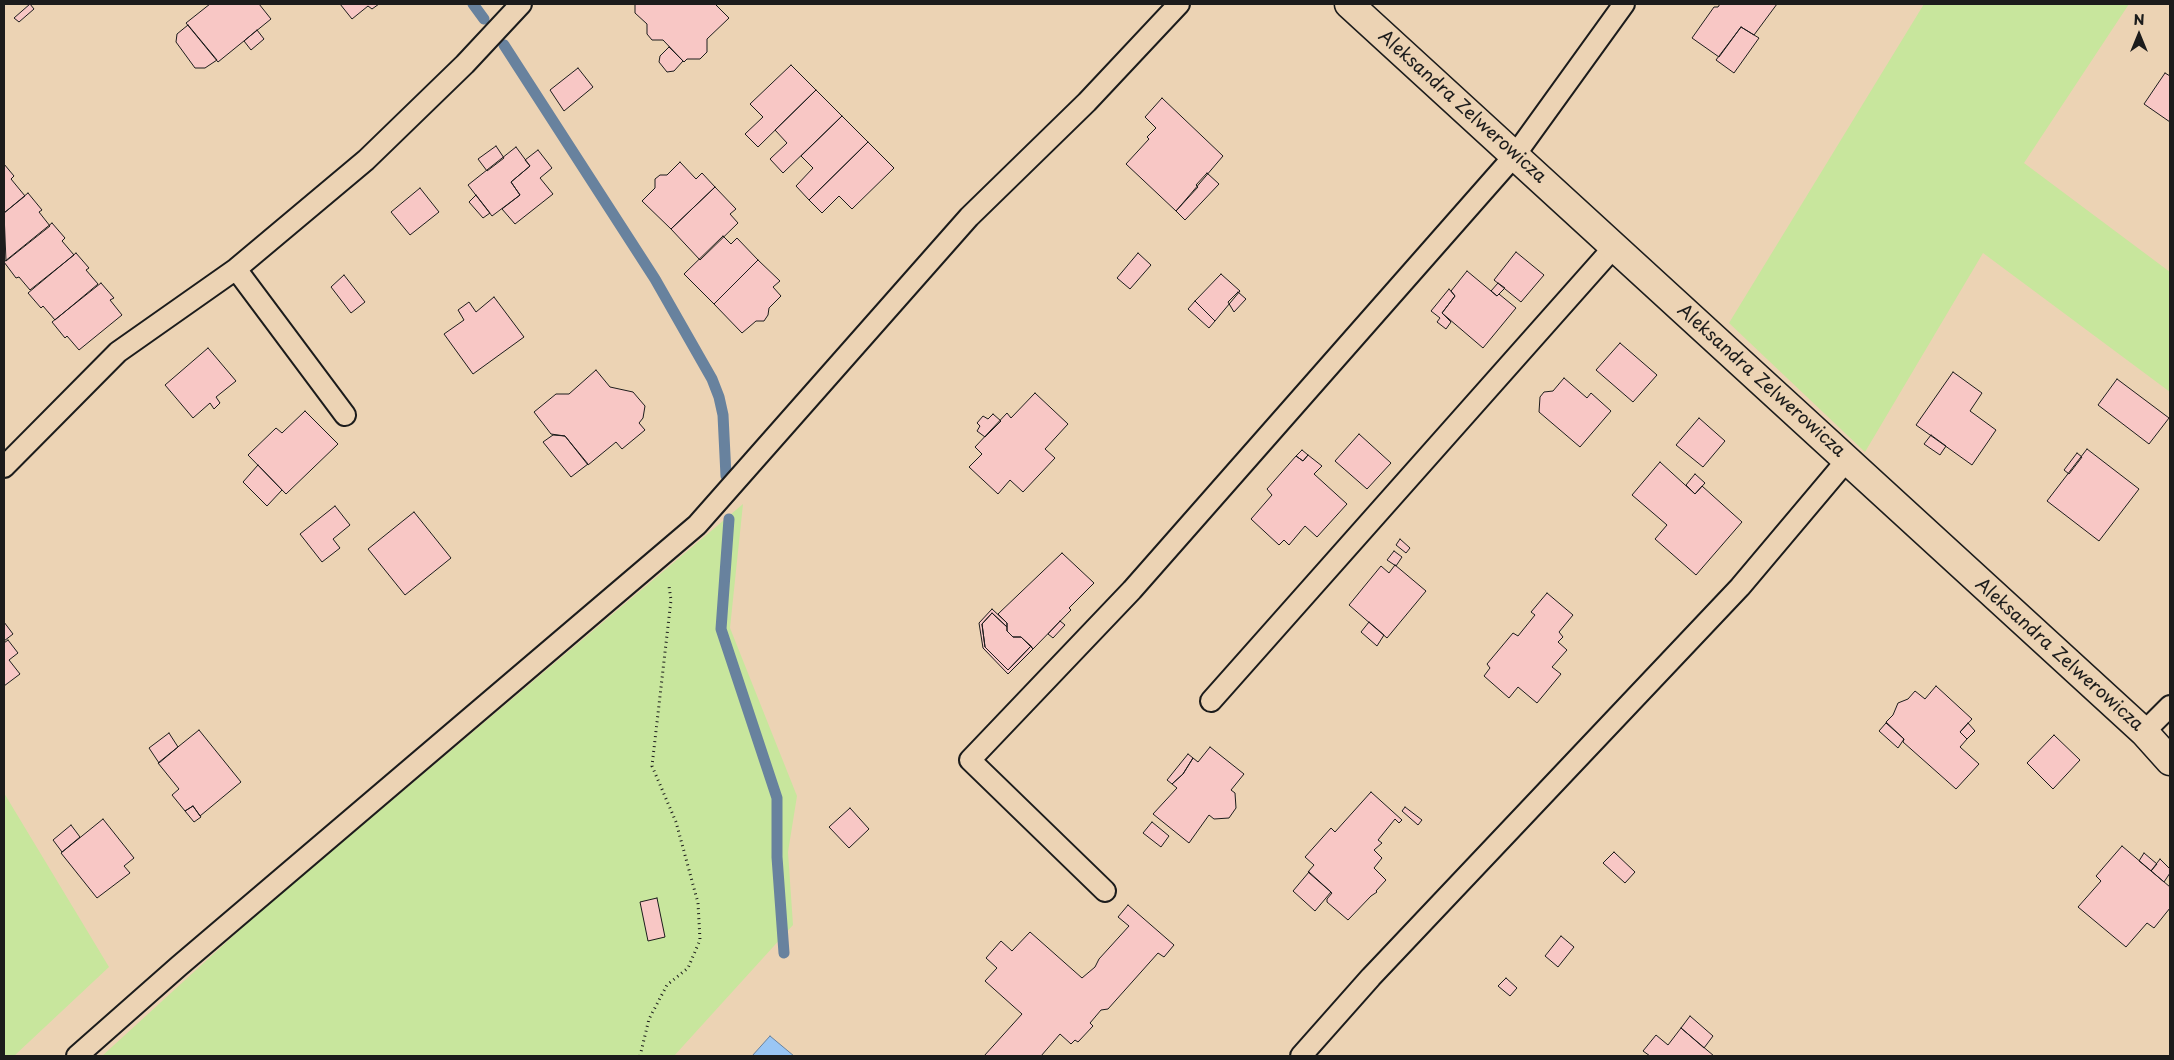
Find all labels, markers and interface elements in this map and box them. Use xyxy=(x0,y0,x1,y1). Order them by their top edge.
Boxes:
text: N xyxy=(2133,9,2145,30)
north arrow xyxy=(2114,10,2164,60)
street label: Aleksandra Zelwerowicza xyxy=(1374,26,1550,188)
street label: Aleksandra Zelwerowicza xyxy=(1673,300,1849,462)
street label: Aleksandra Zelwerowicza xyxy=(1971,574,2147,736)

